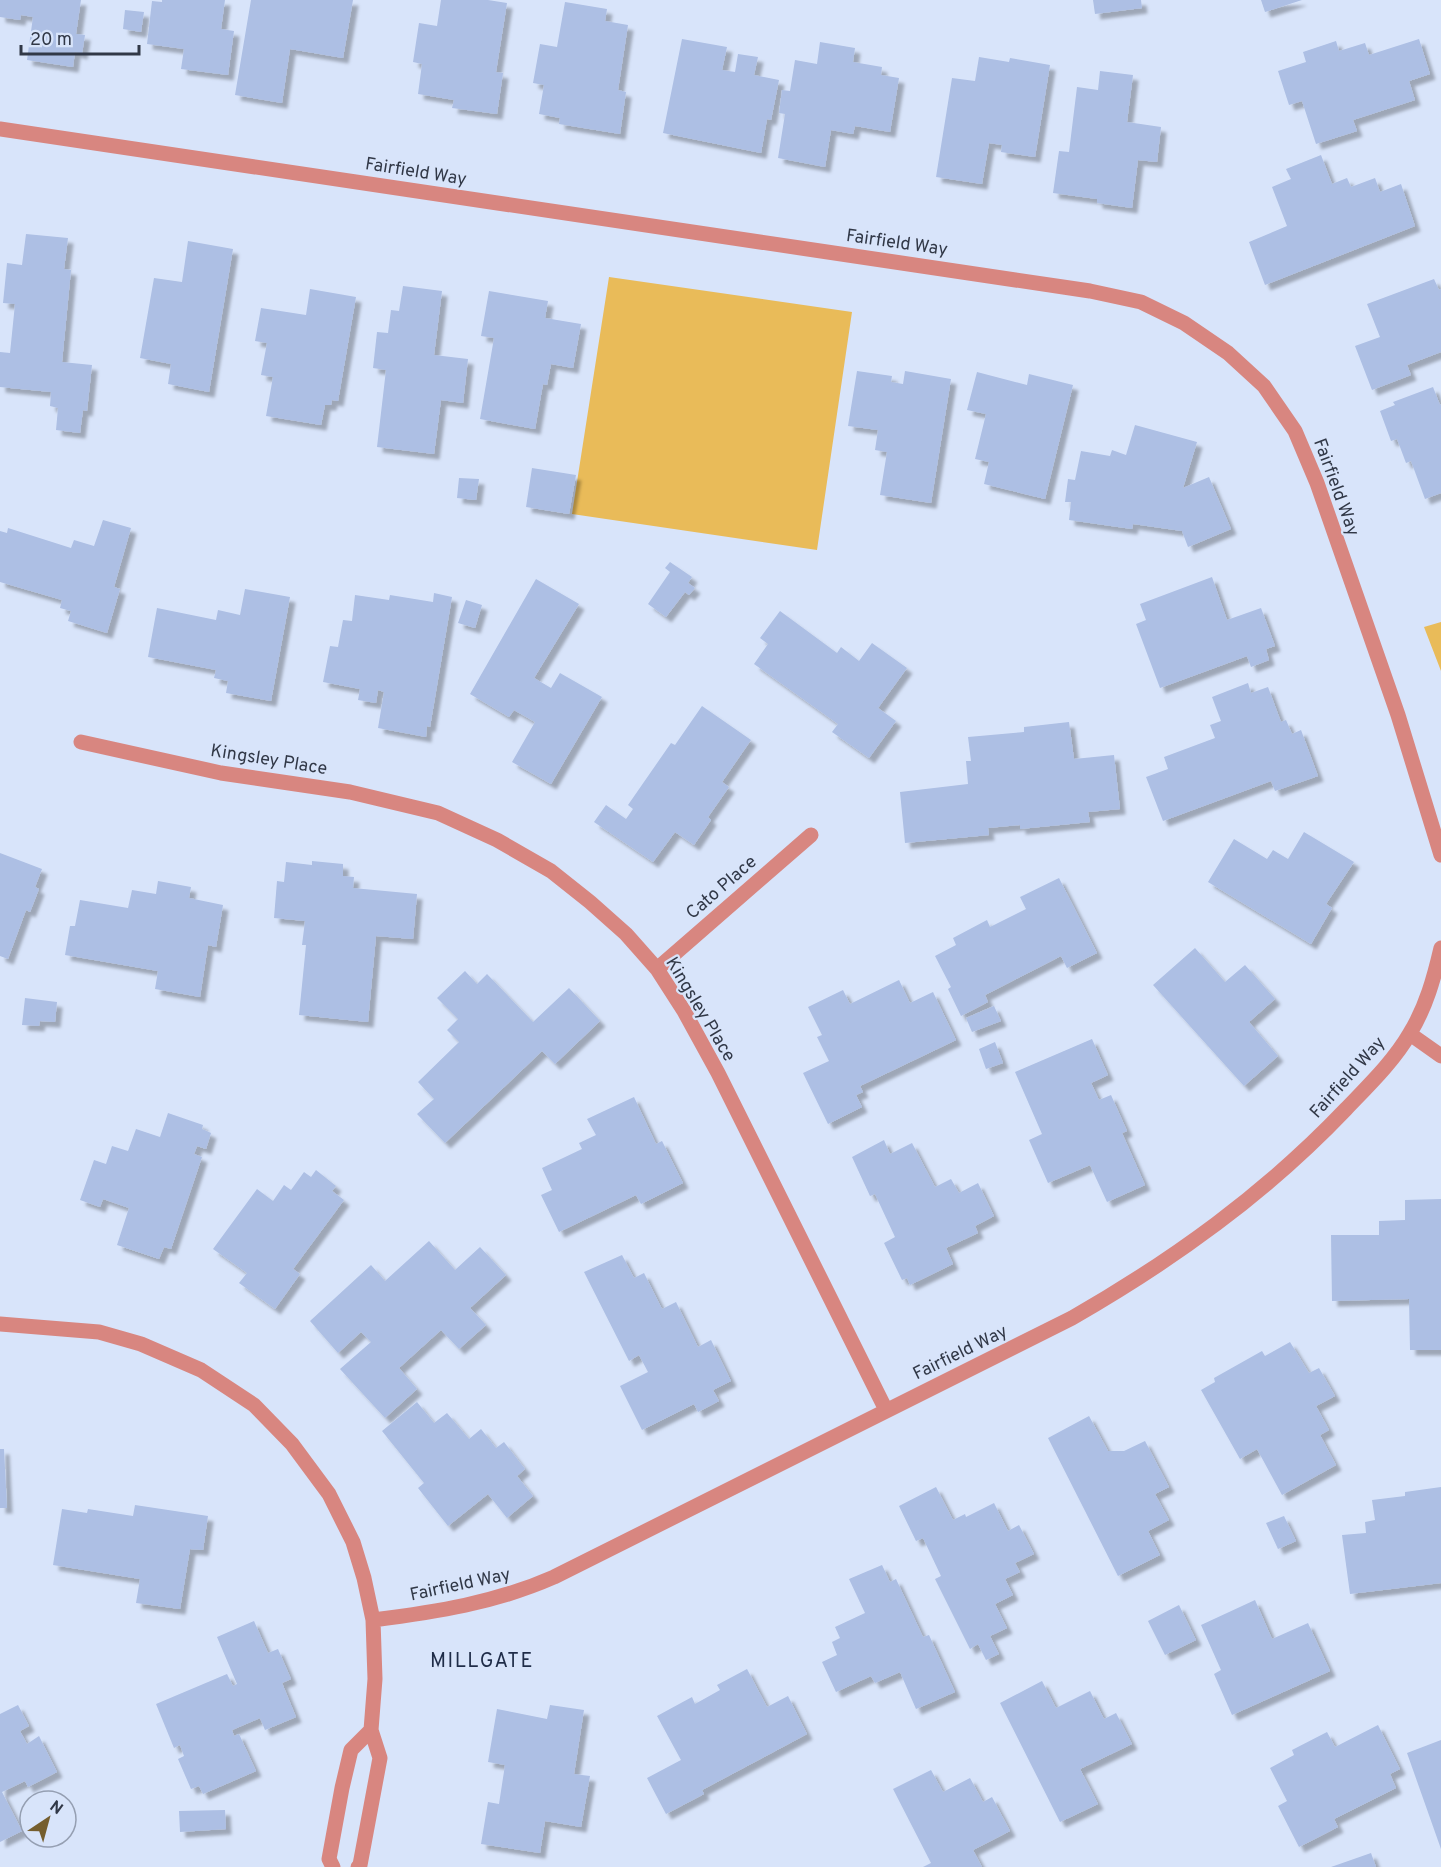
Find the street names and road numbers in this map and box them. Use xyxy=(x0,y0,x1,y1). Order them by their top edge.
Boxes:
street label: Fairfield Way xyxy=(363,153,468,192)
street label: Fairfield Way xyxy=(844,225,949,262)
street label: Fairfield Way xyxy=(1307,435,1364,540)
street label: Kingsley Place xyxy=(209,740,329,781)
street label: Cato Place xyxy=(682,851,762,925)
street label: Kingsley Place xyxy=(660,953,740,1066)
street label: Fairfield Way xyxy=(1305,1032,1391,1124)
street label: Fairfield Way xyxy=(910,1321,1012,1386)
street label: Fairfield Way xyxy=(408,1564,513,1607)

